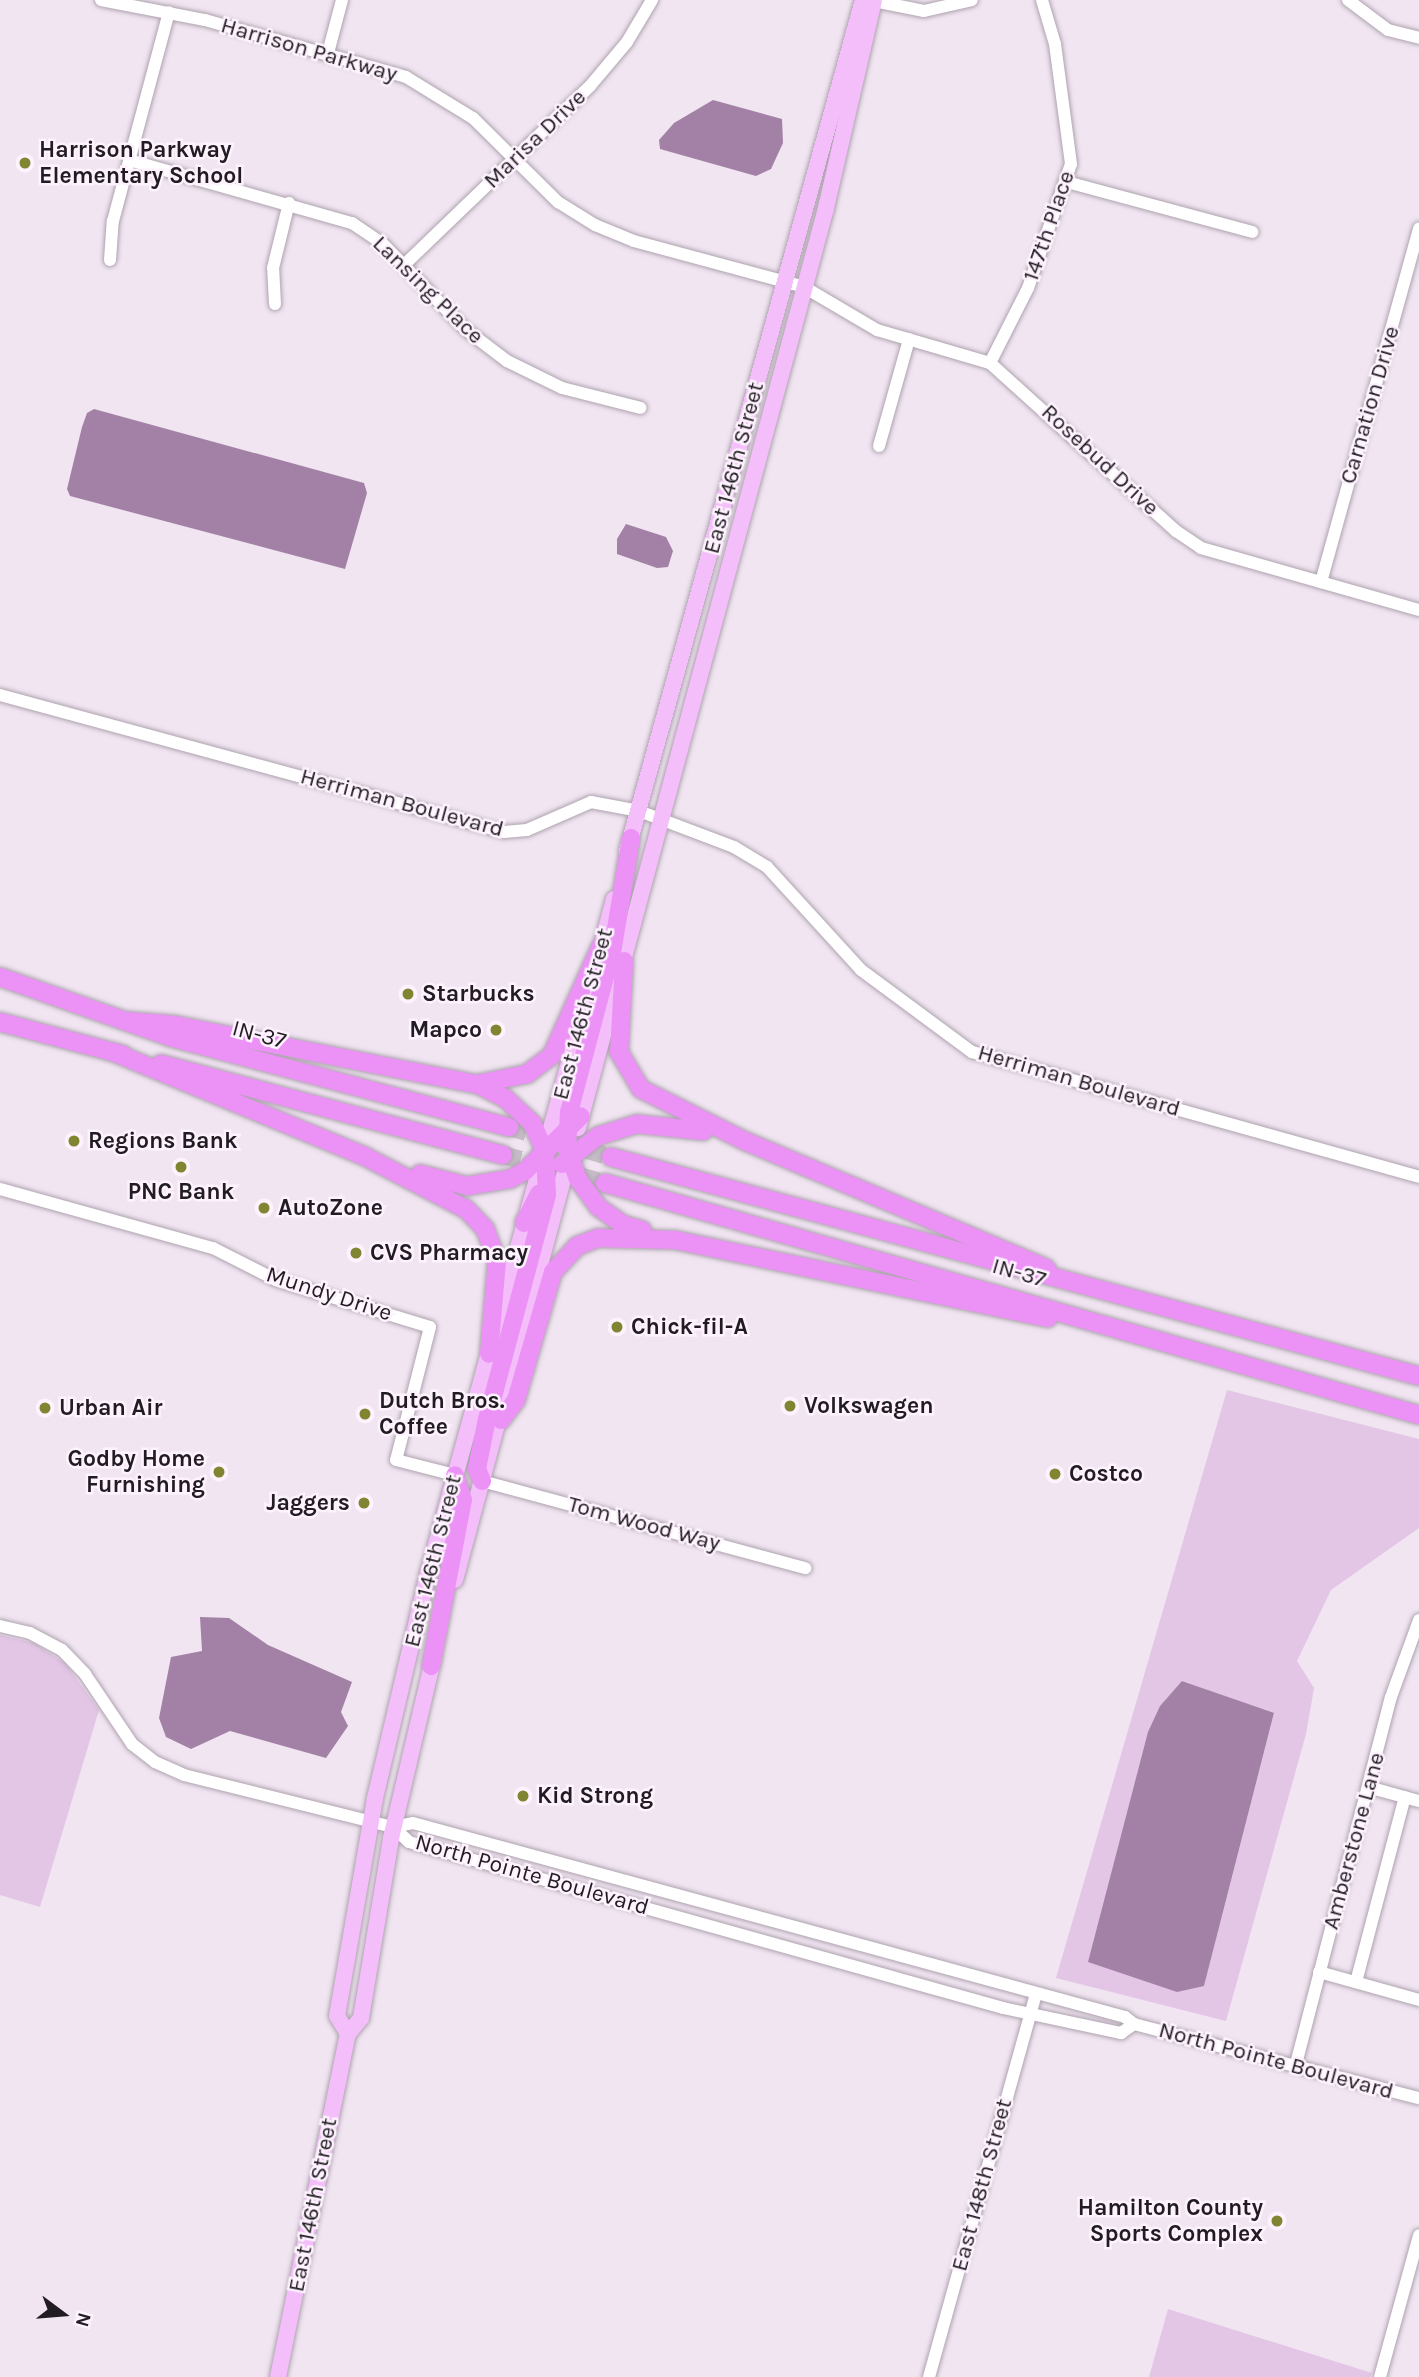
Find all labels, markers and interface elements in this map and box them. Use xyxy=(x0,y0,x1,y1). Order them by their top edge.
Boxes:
street label: Harrison Parkway xyxy=(218,12,400,88)
street label: Marisa Drive xyxy=(478,83,592,195)
place label: Harrison Parkway Elementary School xyxy=(39,136,243,190)
marker: Harrison Parkway Elementary School xyxy=(17,155,33,171)
street label: 147th Place xyxy=(1017,167,1081,285)
street label: Lansing Place xyxy=(367,230,489,350)
street label: Carnation Drive xyxy=(1334,323,1406,487)
street label: East 146th Street xyxy=(698,379,770,557)
street label: Rosebud Drive xyxy=(1035,398,1165,522)
street label: Herriman Boulevard xyxy=(297,763,507,843)
street label: East 146th Street xyxy=(547,925,619,1103)
place label: Starbucks xyxy=(422,980,535,1008)
marker: Starbucks xyxy=(400,986,416,1002)
street label: IN-37 xyxy=(229,1015,289,1055)
place label: Mapco xyxy=(409,1016,482,1044)
marker: Mapco xyxy=(488,1022,504,1038)
street label: Herriman Boulevard xyxy=(975,1039,1183,1123)
place label: Regions Bank xyxy=(88,1127,238,1155)
marker: Regions Bank xyxy=(66,1133,82,1149)
marker: PNC Bank xyxy=(173,1159,189,1175)
place label: PNC Bank xyxy=(128,1178,234,1206)
place label: AutoZone xyxy=(278,1194,383,1222)
marker: AutoZone xyxy=(256,1200,272,1216)
place label: CVS Pharmacy xyxy=(370,1239,528,1267)
marker: CVS Pharmacy xyxy=(348,1245,364,1261)
street label: IN-37 xyxy=(989,1252,1049,1294)
street label: Mundy Drive xyxy=(263,1261,395,1327)
place label: Chick-fil-A xyxy=(631,1313,748,1341)
marker: Chick-fil-A xyxy=(609,1319,625,1335)
place label: Dutch Bros. Coffee xyxy=(379,1387,505,1441)
place label: Volkswagen xyxy=(804,1392,933,1420)
place label: Urban Air xyxy=(59,1394,163,1422)
marker: Volkswagen xyxy=(782,1398,798,1414)
marker: Urban Air xyxy=(37,1400,53,1416)
marker: Dutch Bros. Coffee xyxy=(357,1406,373,1422)
place label: Godby Home Furnishing xyxy=(68,1445,205,1499)
place label: Costco xyxy=(1069,1460,1143,1488)
marker: Godby Home Furnishing xyxy=(211,1464,227,1480)
marker: Costco xyxy=(1047,1466,1063,1482)
street label: East 146th Street xyxy=(398,1472,468,1650)
place label: Jaggers xyxy=(266,1489,350,1517)
street label: Tom Wood Way xyxy=(565,1490,723,1558)
marker: Jaggers xyxy=(356,1495,372,1511)
street label: Amberstone Lane xyxy=(1317,1750,1391,1932)
place label: Kid Strong xyxy=(537,1782,653,1810)
marker: Kid Strong xyxy=(515,1788,531,1804)
street label: North Pointe Boulevard xyxy=(412,1828,652,1922)
street label: North Pointe Boulevard xyxy=(1156,2016,1396,2106)
street label: East 148th Street xyxy=(946,2096,1018,2274)
street label: East 146th Street xyxy=(283,2116,343,2294)
place label: Hamilton County Sports Complex xyxy=(1078,2194,1263,2248)
marker: Hamilton County Sports Complex xyxy=(1269,2213,1285,2229)
north arrow xyxy=(28,2279,98,2349)
text: N xyxy=(71,2310,96,2329)

